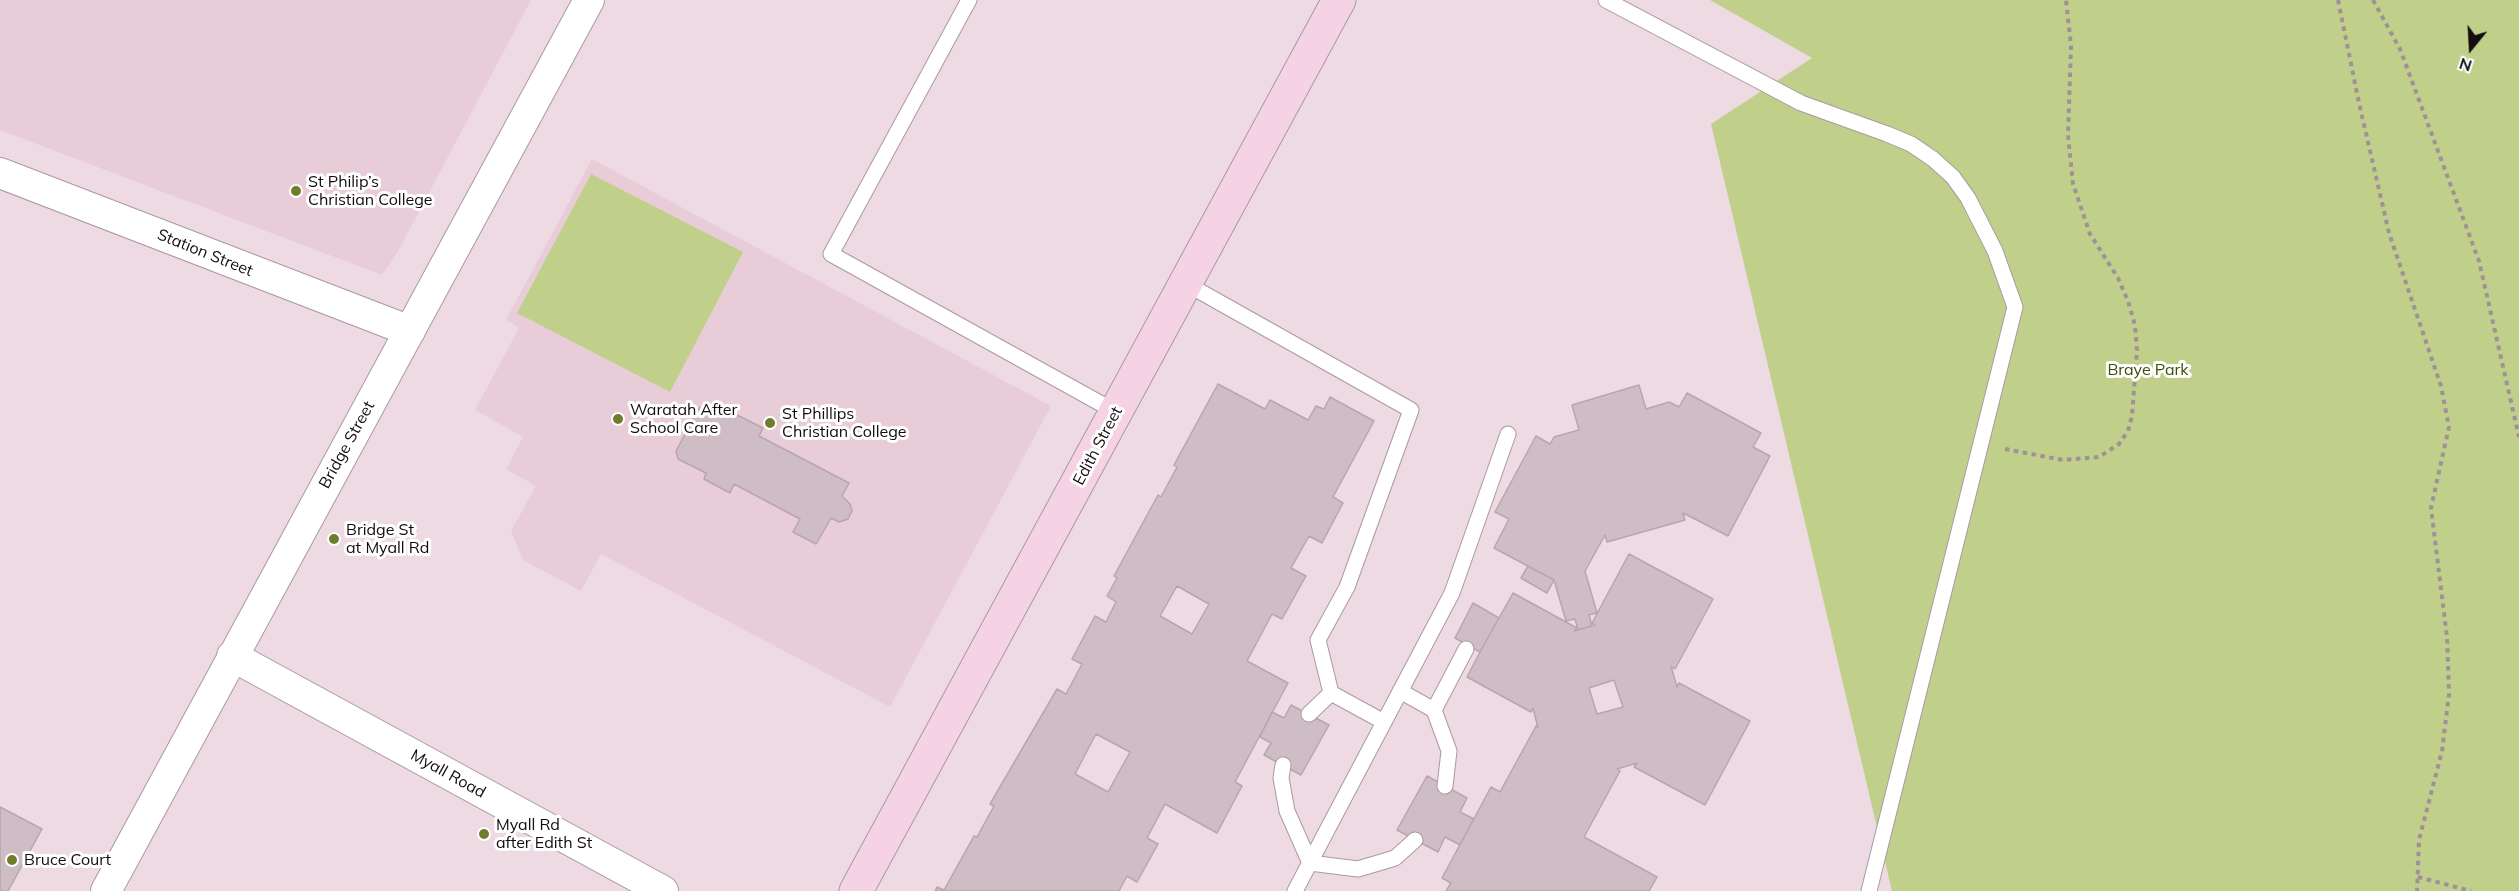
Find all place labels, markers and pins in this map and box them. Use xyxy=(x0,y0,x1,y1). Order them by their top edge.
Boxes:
place label: St Philip’s Christian College xyxy=(308,172,433,210)
marker: St Philip’s Christian College xyxy=(289,184,303,198)
place label: Waratah After School Care xyxy=(630,400,737,438)
place label: St Phillips Christian College xyxy=(782,404,907,442)
marker: Waratah After School Care xyxy=(611,412,625,426)
marker: St Phillips Christian College xyxy=(763,416,777,430)
place label: Bridge St at Myall Rd xyxy=(346,520,429,558)
marker: Bridge St at Myall Rd xyxy=(327,532,341,546)
place label: Myall Rd after Edith St xyxy=(496,815,592,853)
marker: Myall Rd after Edith St xyxy=(477,827,491,841)
place label: Bruce Court xyxy=(24,850,111,870)
marker: Bruce Court xyxy=(5,853,19,867)

